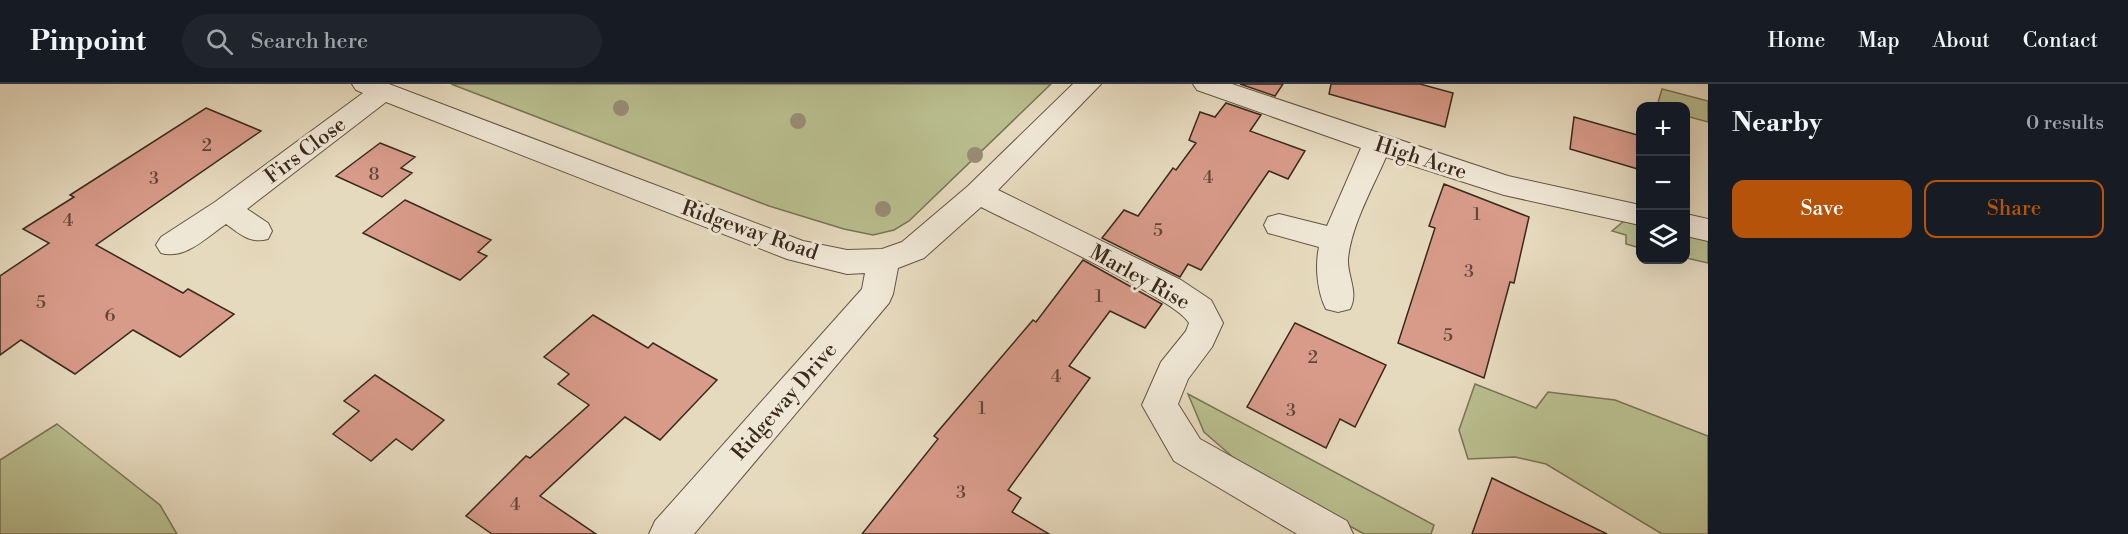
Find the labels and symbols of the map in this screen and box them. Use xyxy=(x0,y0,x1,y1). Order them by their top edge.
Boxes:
street label: Firs Close xyxy=(260,112,351,190)
street label: High Acre xyxy=(1371,132,1470,186)
house number: 2 xyxy=(202,134,212,157)
house number: 8 xyxy=(368,163,380,186)
house number: 4 xyxy=(1203,166,1214,189)
house number: 3 xyxy=(149,167,159,190)
street label: Ridgeway Road xyxy=(678,195,822,267)
house number: 1 xyxy=(1473,203,1481,226)
house number: 4 xyxy=(63,209,74,232)
house number: 5 xyxy=(1153,219,1163,242)
street label: Marley Rise xyxy=(1085,240,1194,316)
house number: 3 xyxy=(1464,260,1474,283)
house number: 1 xyxy=(1095,285,1103,308)
house number: 5 xyxy=(36,291,46,314)
house number: 6 xyxy=(105,304,116,327)
house number: 5 xyxy=(1443,324,1453,347)
street label: Ridgeway Drive xyxy=(727,337,843,466)
house number: 2 xyxy=(1308,346,1318,369)
house number: 4 xyxy=(1051,365,1062,388)
house number: 1 xyxy=(978,397,986,420)
house number: 3 xyxy=(1286,399,1296,422)
house number: 3 xyxy=(956,481,966,504)
house number: 4 xyxy=(510,493,521,516)

